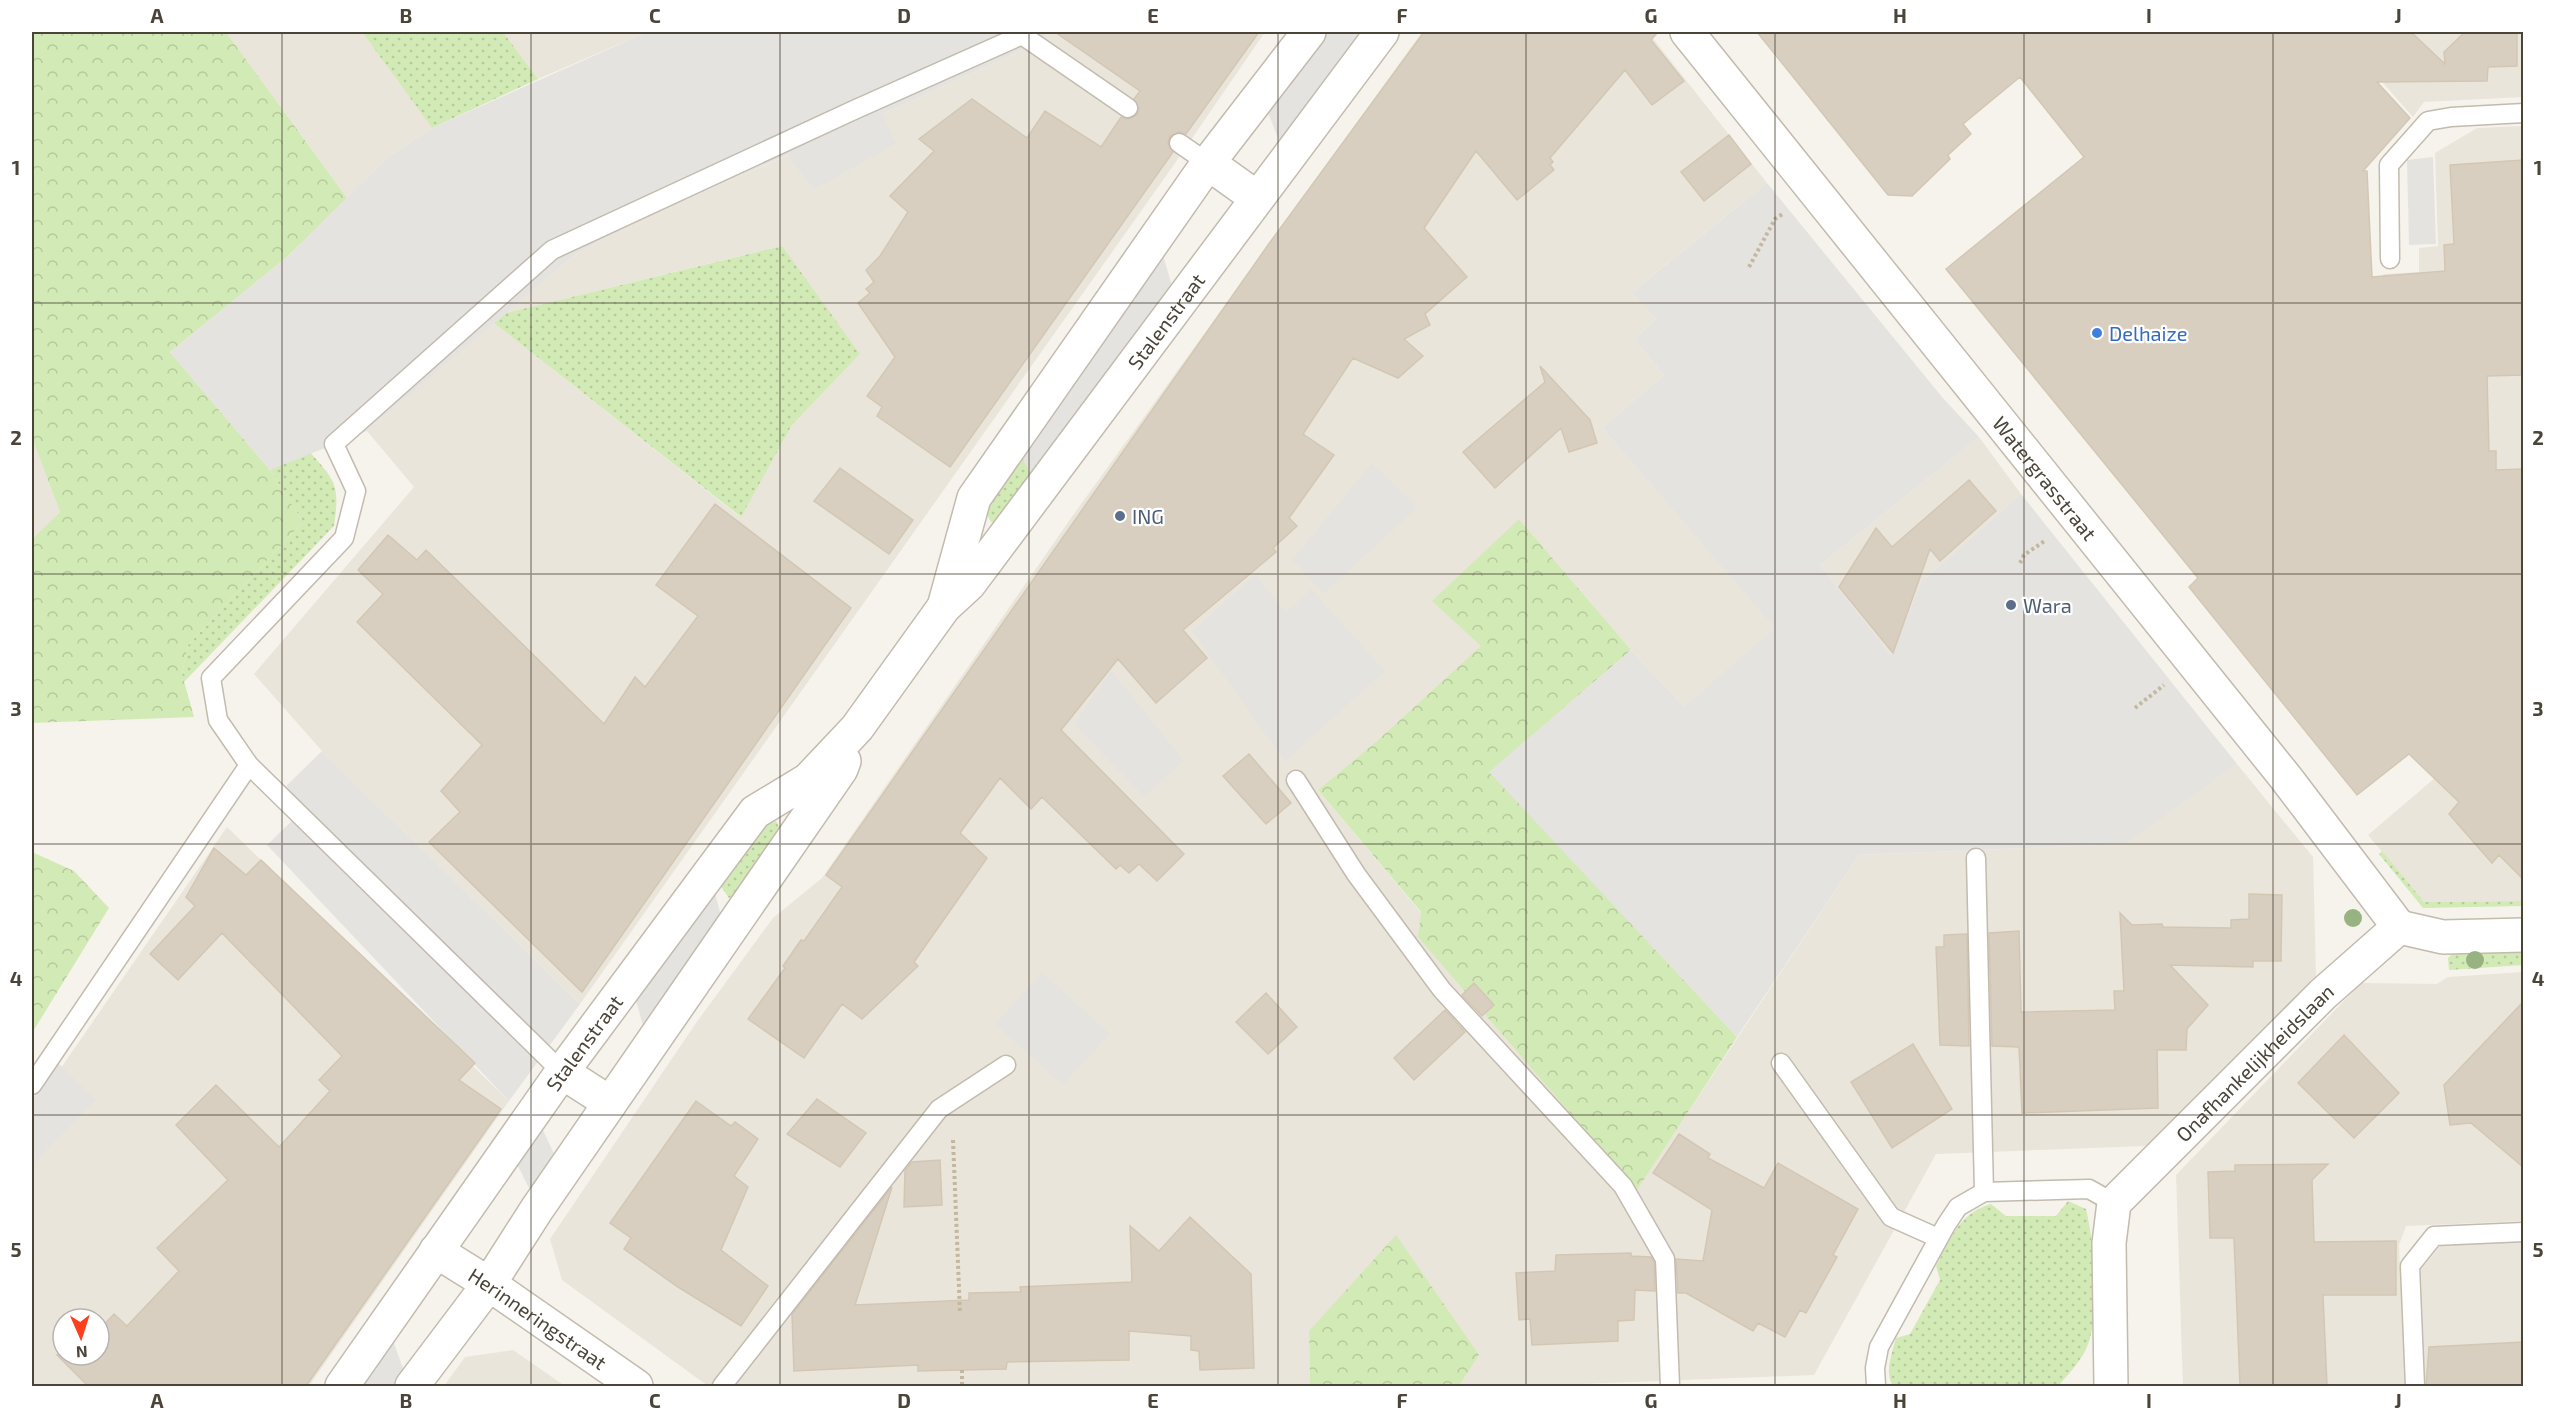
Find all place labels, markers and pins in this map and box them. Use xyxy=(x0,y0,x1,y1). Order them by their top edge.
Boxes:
place label: Delhaize xyxy=(2109,321,2187,345)
marker: Delhaize xyxy=(2090,326,2104,340)
place label: ING xyxy=(1132,504,1164,528)
marker: ING xyxy=(1113,509,1127,523)
place label: Wara xyxy=(2023,593,2072,617)
marker: Wara xyxy=(2004,598,2018,612)

